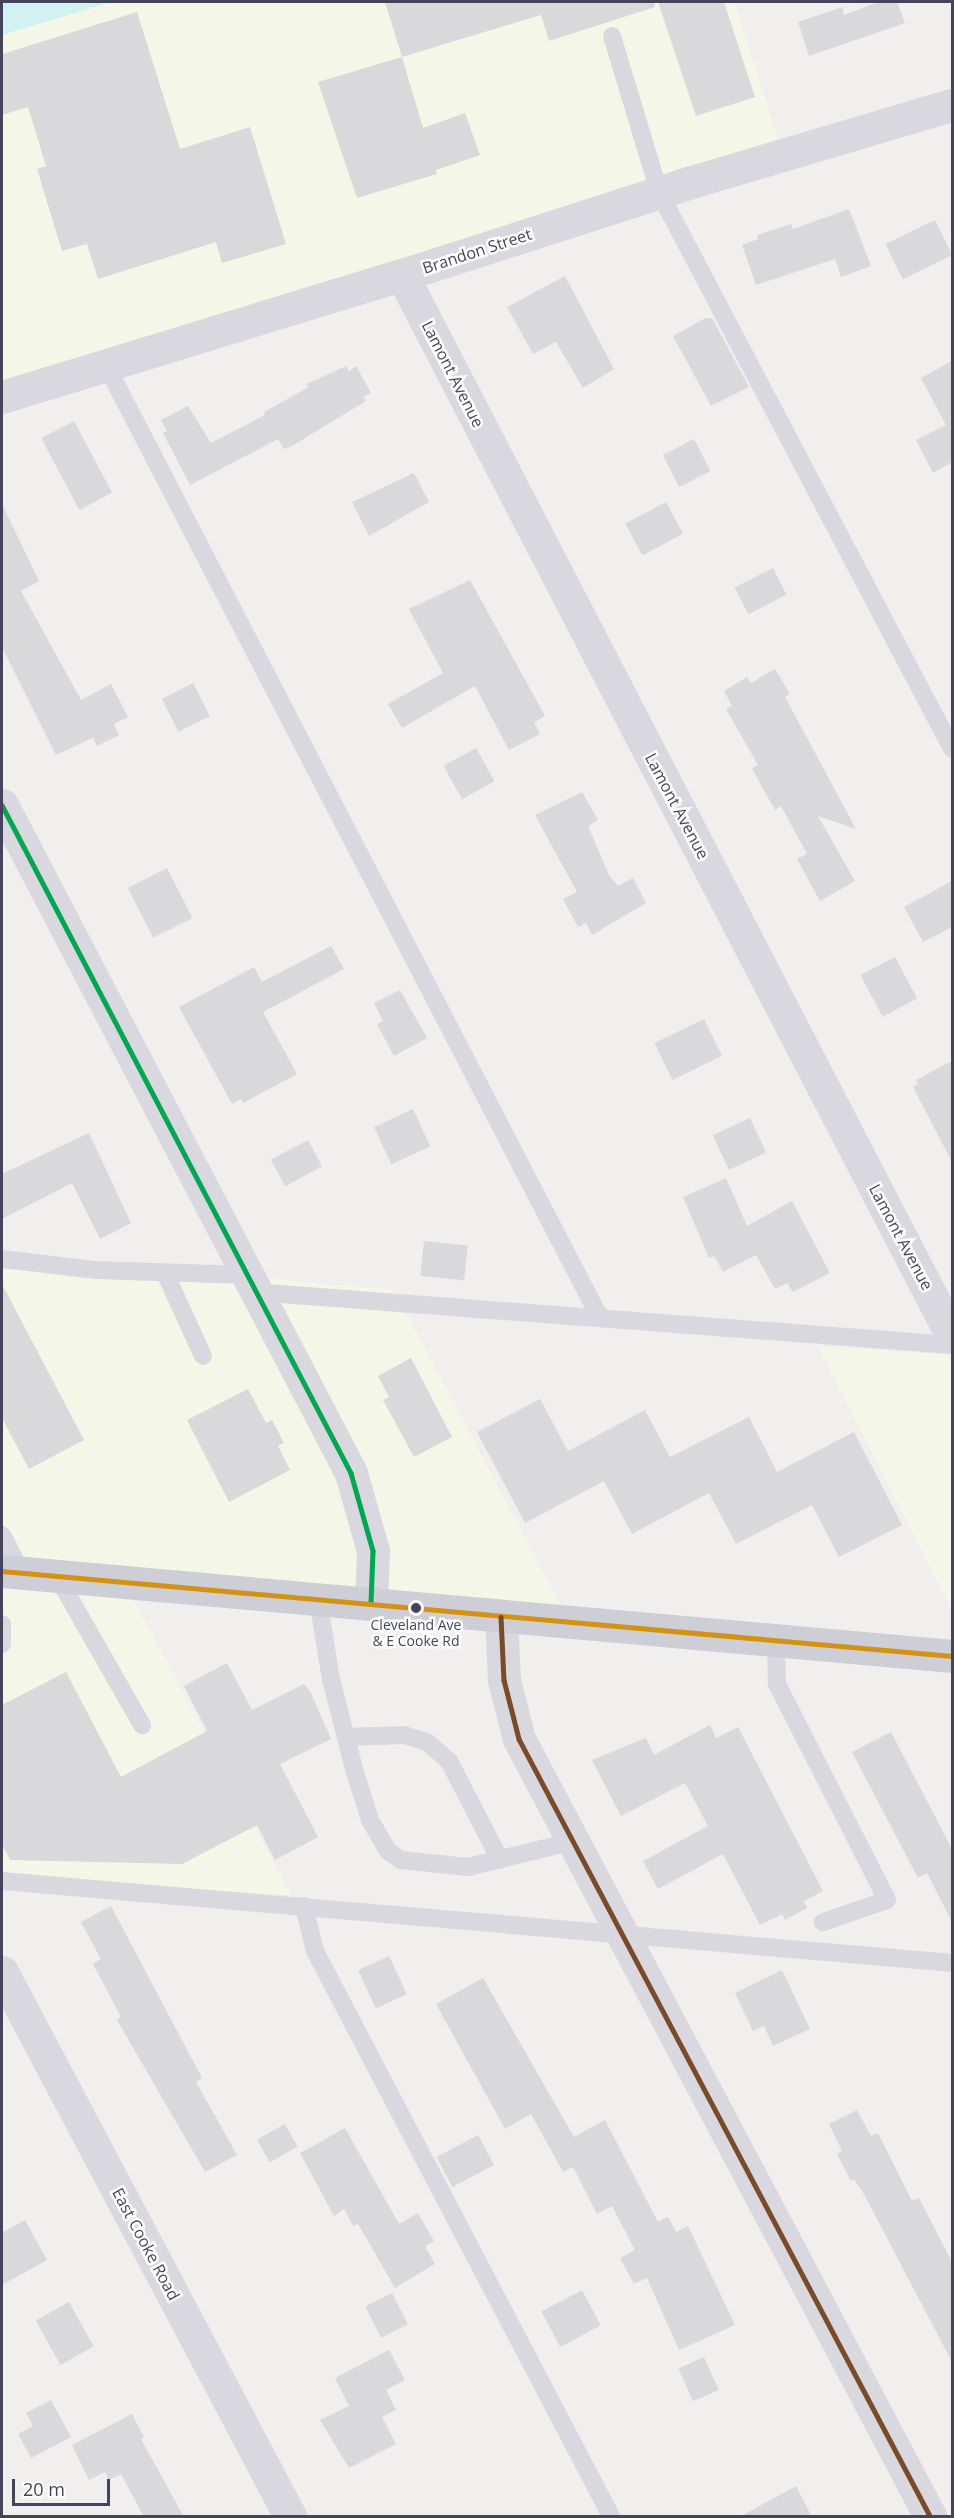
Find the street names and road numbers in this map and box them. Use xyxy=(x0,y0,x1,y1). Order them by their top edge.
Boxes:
street label: Brandon Street xyxy=(420,224,534,278)
street label: Lamont Avenue xyxy=(418,317,488,431)
street label: Lamont Avenue xyxy=(641,750,713,862)
street label: Lamont Avenue xyxy=(865,1181,937,1293)
street label: East Cooke Road xyxy=(108,2185,184,2303)

